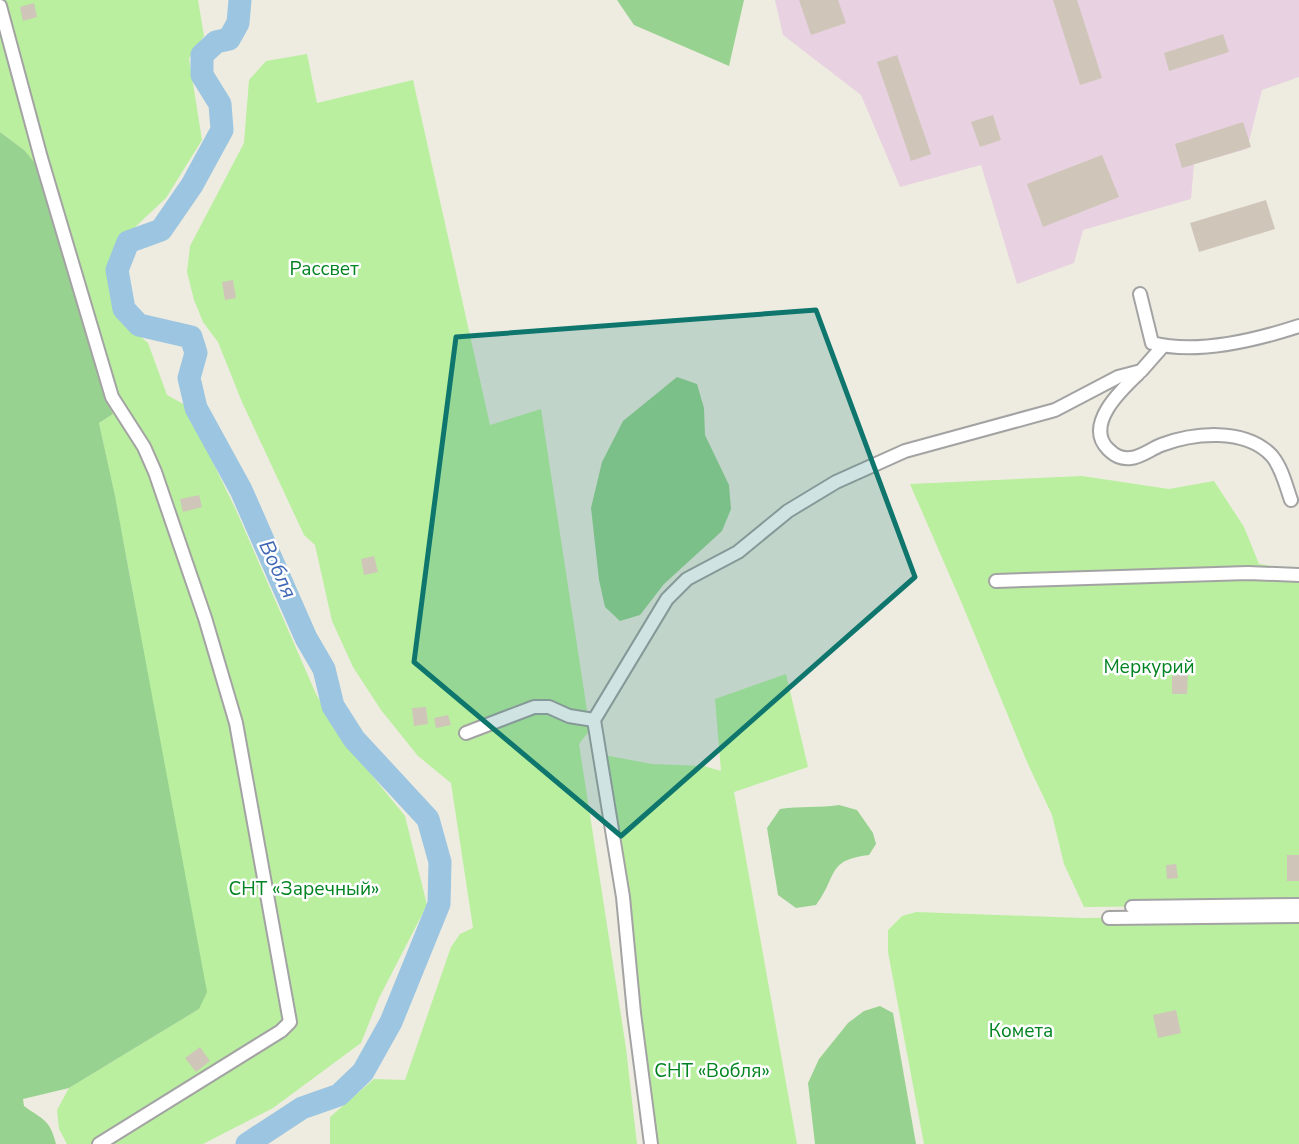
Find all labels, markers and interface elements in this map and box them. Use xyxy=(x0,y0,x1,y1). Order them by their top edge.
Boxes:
park label: Рассвет xyxy=(289,256,359,282)
water label: Вобля xyxy=(252,535,304,603)
park label: Меркурий xyxy=(1103,654,1195,680)
park label: СНТ «Заречный» xyxy=(229,876,379,902)
park label: Комета xyxy=(989,1018,1053,1044)
park label: СНТ «Вобля» xyxy=(654,1058,770,1084)

